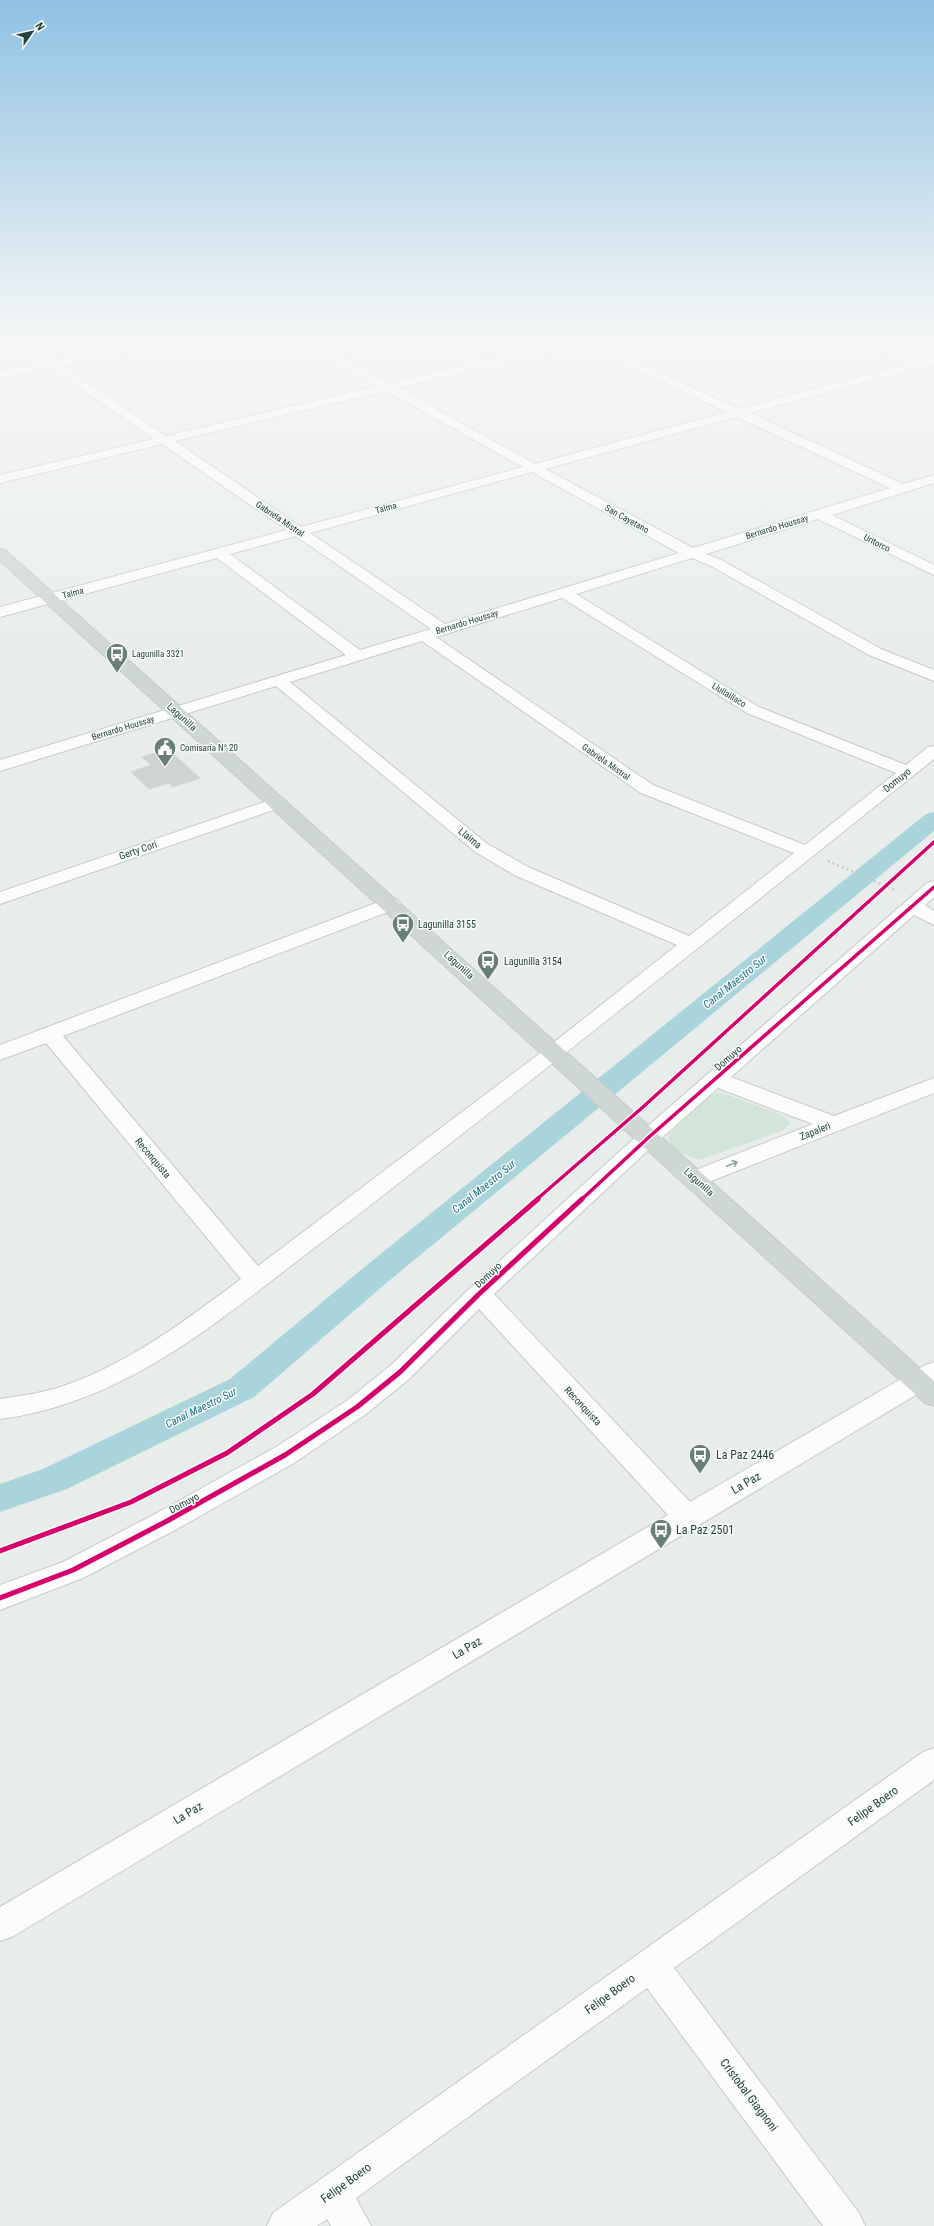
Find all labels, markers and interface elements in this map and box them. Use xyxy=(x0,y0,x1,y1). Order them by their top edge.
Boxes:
north arrow xyxy=(12,12,52,52)
text: N xyxy=(33,20,47,33)
street label: Gabriela Mistral xyxy=(254,499,306,539)
street label: Talma xyxy=(374,500,398,516)
street label: San Cayetano xyxy=(603,503,651,535)
street label: Bernardo Houssay xyxy=(745,513,810,541)
street label: Uritorco xyxy=(862,532,892,554)
street label: Talma xyxy=(61,585,85,601)
street label: Bernardo Houssay xyxy=(435,608,500,636)
bus stop icon: Lagunilla 3321 xyxy=(104,641,130,674)
place label: Lagunilla 3321 xyxy=(132,649,184,659)
street label: Llullaillaco xyxy=(710,681,748,710)
street label: Lagunilla xyxy=(165,701,199,733)
street label: Bernardo Houssay xyxy=(91,714,156,742)
public building icon: Comisaría N° 20 xyxy=(152,735,178,768)
street label: Gabriela Mistral xyxy=(580,742,632,782)
place label: Comisaría N° 20 xyxy=(180,743,238,753)
street label: Domuyo xyxy=(881,766,913,794)
street label: Llaima xyxy=(456,825,484,851)
street label: Gerty Cori xyxy=(118,838,158,862)
bus stop icon: Lagunilla 3155 xyxy=(390,911,416,944)
place label: Lagunilla 3155 xyxy=(418,919,476,930)
bus stop icon: Lagunilla 3154 xyxy=(475,948,501,981)
street label: Lagunilla xyxy=(442,949,476,981)
water label: Canal Maestro Sur xyxy=(701,952,770,1011)
place label: Lagunilla 3154 xyxy=(504,956,562,967)
street label: Domuyo xyxy=(712,1043,744,1073)
street label: Zapaleri xyxy=(798,1120,832,1142)
street label: Reconquista xyxy=(133,1136,173,1180)
water label: Canal Maestro Sur xyxy=(450,1157,519,1216)
one-way arrow xyxy=(725,1160,737,1168)
street label: Lagunilla xyxy=(682,1166,716,1198)
street label: Domuyo xyxy=(472,1260,504,1290)
street label: Reconquista xyxy=(562,1384,604,1428)
water label: Canal Maestro Sur xyxy=(163,1385,239,1431)
bus stop icon: La Paz 2446 xyxy=(687,1442,713,1475)
place label: La Paz 2446 xyxy=(716,1448,774,1462)
street label: La Paz xyxy=(729,1469,763,1497)
street label: Domuyo xyxy=(167,1491,201,1515)
bus stop icon: La Paz 2501 xyxy=(648,1517,674,1550)
place label: La Paz 2501 xyxy=(676,1523,734,1537)
street label: La Paz xyxy=(450,1634,484,1662)
street label: Felipe Boero xyxy=(845,1783,901,1829)
street label: La Paz xyxy=(171,1799,205,1827)
street label: Felipe Boero xyxy=(582,1971,638,2017)
street label: Cristobal Giagnoni xyxy=(717,2056,781,2134)
street label: Felipe Boero xyxy=(318,2160,374,2206)

